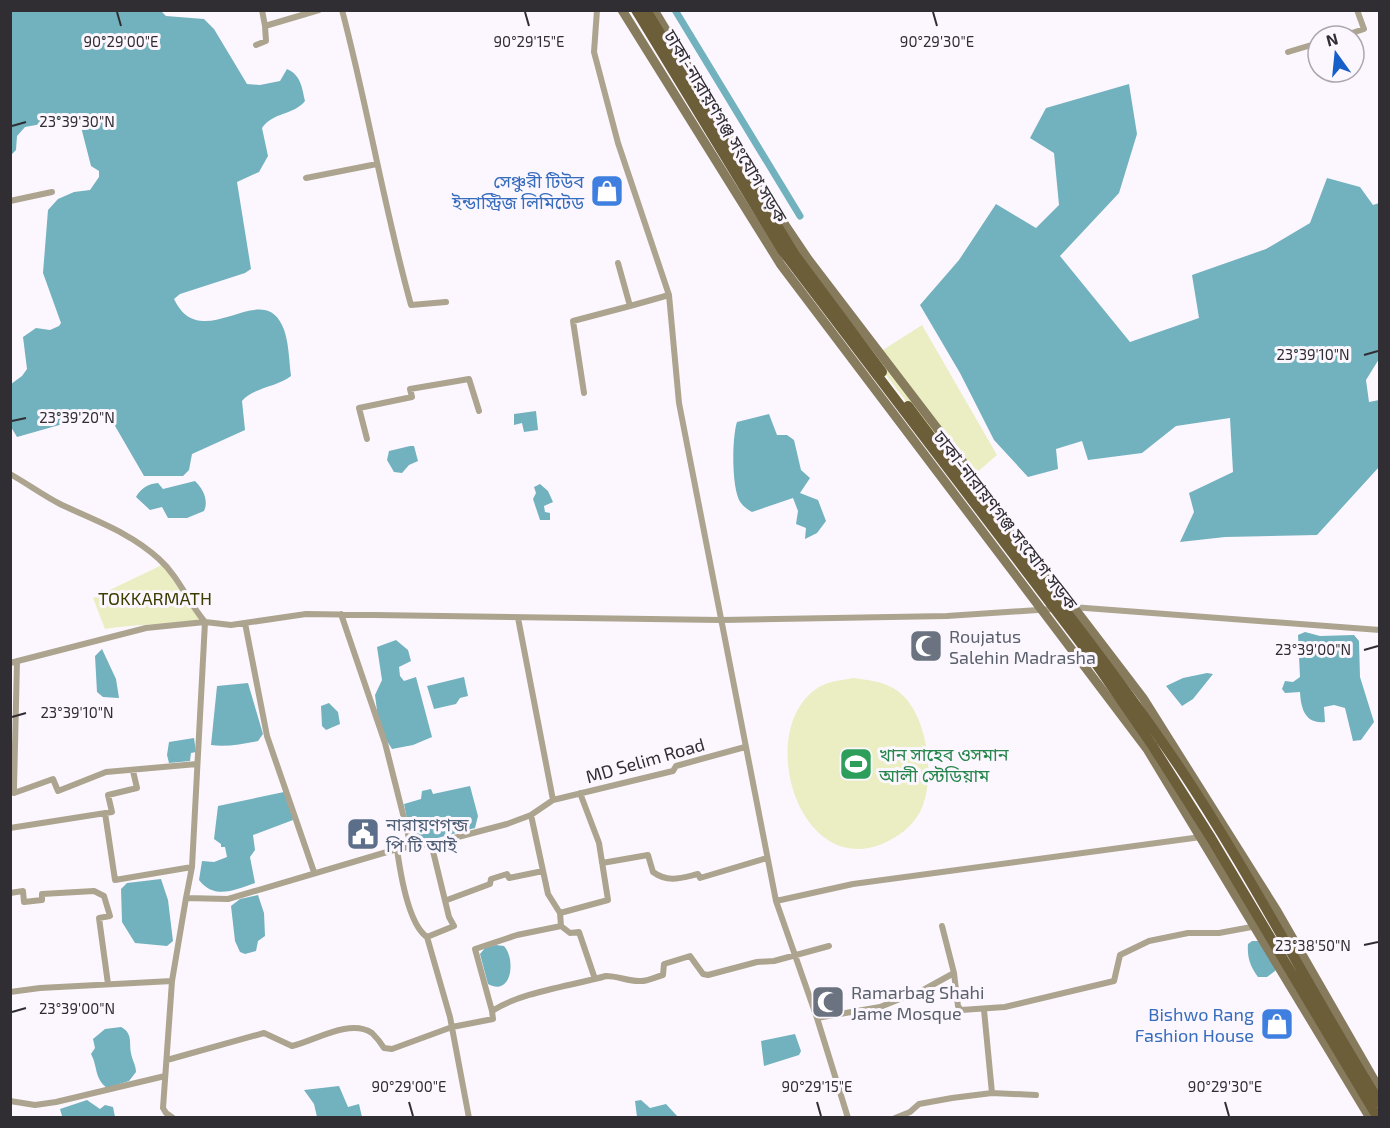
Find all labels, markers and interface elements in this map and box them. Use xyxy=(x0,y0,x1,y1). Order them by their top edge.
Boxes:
north arrow xyxy=(1306,24,1366,84)
street label: ঢাকা-নারায়ণগঞ্জ সংযোগ সড়ক xyxy=(659,25,793,227)
text: N xyxy=(1324,28,1340,50)
text: 90°29'00"E xyxy=(83,32,159,50)
text: 90°29'15"E xyxy=(494,32,564,50)
text: 90°29'30"E xyxy=(900,32,974,50)
text: 23°39'30"N xyxy=(39,112,115,130)
place label: সেঞ্চুরী টিউব ইন্ডাস্ট্রিজ লিমিটেড xyxy=(451,170,584,213)
shop icon: সেঞ্চুরী টিউব ইন্ডাস্ট্রিজ লিমিটেড xyxy=(589,173,625,209)
text: 23°39'10"N xyxy=(1276,345,1350,363)
text: 23°39'20"N xyxy=(39,408,115,426)
street label: ঢাকা-নারায়ণগঞ্জ সংযোগ সড়ক xyxy=(929,425,1083,614)
park label: TOKKARMATH xyxy=(98,587,212,609)
place label: Roujatus Salehin Madrasha xyxy=(949,625,1096,668)
mosque icon: Roujatus Salehin Madrasha xyxy=(908,628,944,664)
text: 23°39'00"N xyxy=(1275,640,1351,658)
text: 23°39'10"N xyxy=(40,703,114,721)
street label: MD Selim Road xyxy=(583,733,707,787)
place label: খান সাহেব ওসমান আলী স্টেডিয়াম xyxy=(878,743,1010,786)
sports icon: খান সাহেব ওসমান আলী স্টেডিয়াম xyxy=(838,746,874,782)
place label: নারায়ণগন্জ পি টি আই xyxy=(385,813,469,856)
public building icon: নারায়ণগন্জ পি টি আই xyxy=(345,816,381,852)
text: 23°38'50"N xyxy=(1275,936,1351,954)
place label: Ramarbag Shahi Jame Mosque xyxy=(851,981,984,1024)
mosque icon: Ramarbag Shahi Jame Mosque xyxy=(810,984,846,1020)
text: 23°39'00"N xyxy=(39,999,115,1017)
place label: Bishwo Rang Fashion House xyxy=(1135,1003,1254,1046)
shop icon: Bishwo Rang Fashion House xyxy=(1259,1006,1295,1042)
text: 90°29'00"E xyxy=(371,1077,447,1095)
text: 90°29'15"E xyxy=(782,1077,852,1095)
text: 90°29'30"E xyxy=(1188,1077,1262,1095)

